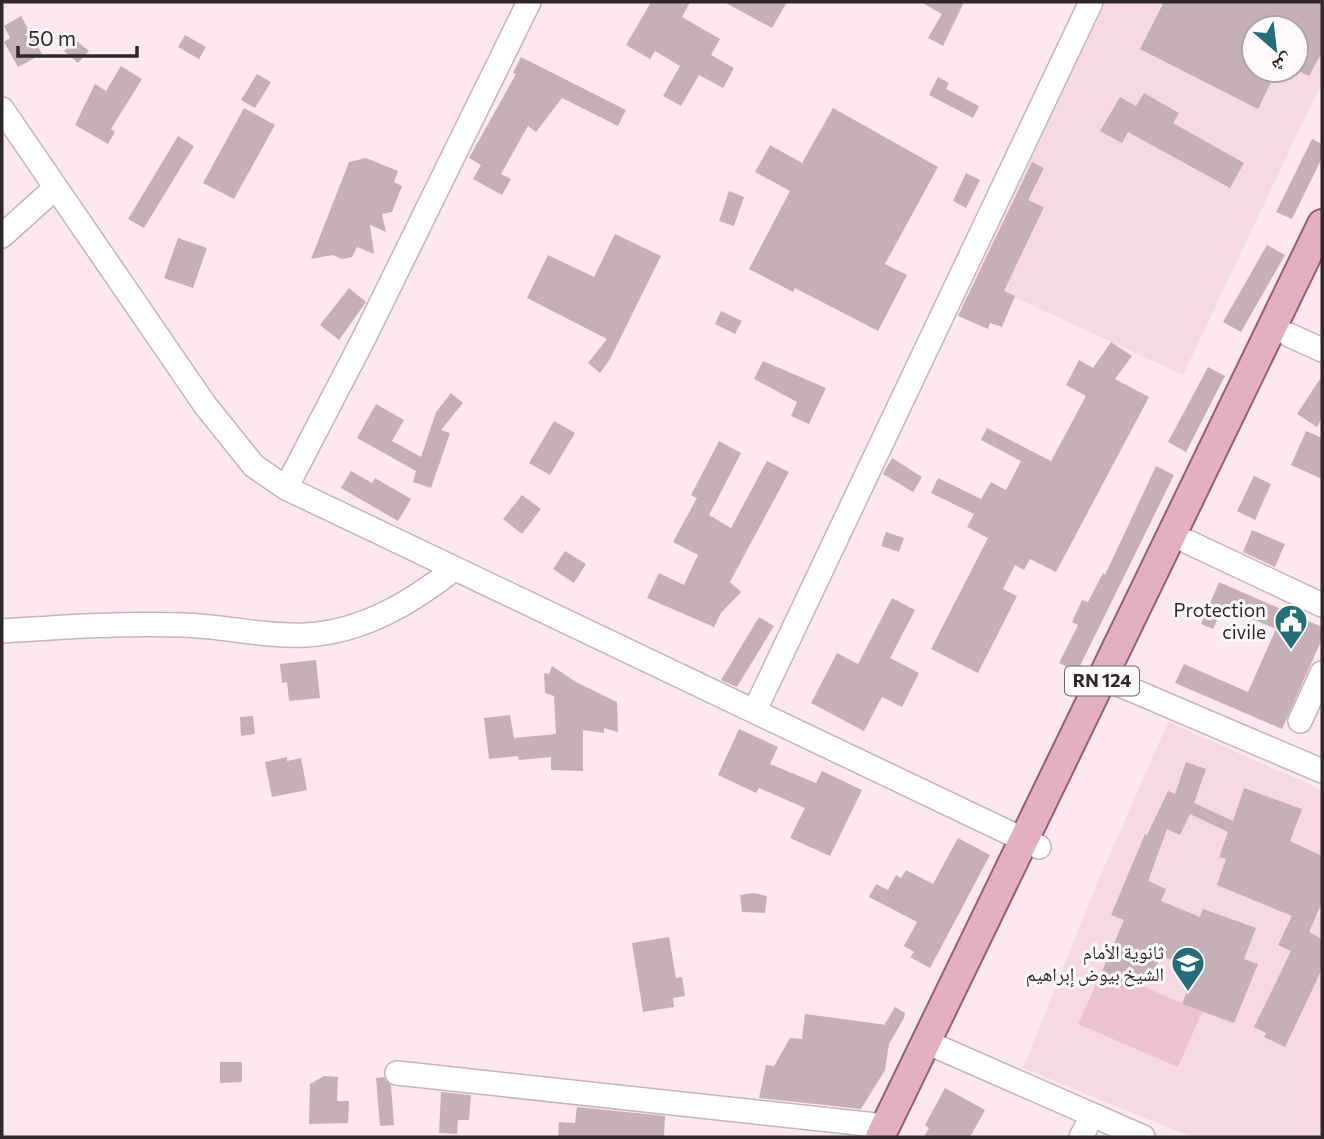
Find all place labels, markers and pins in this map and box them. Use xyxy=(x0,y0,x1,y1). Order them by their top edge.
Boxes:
place label: Protection civile xyxy=(1174,598,1266,643)
public building icon: Protection civile xyxy=(1272,602,1310,651)
place label: ثانوية الأمام الشيخ بيوض إبراهيم xyxy=(1026,940,1164,988)
school or university icon: ثانوية الأمام الشيخ بيوض إبراهيم xyxy=(1169,944,1207,993)

